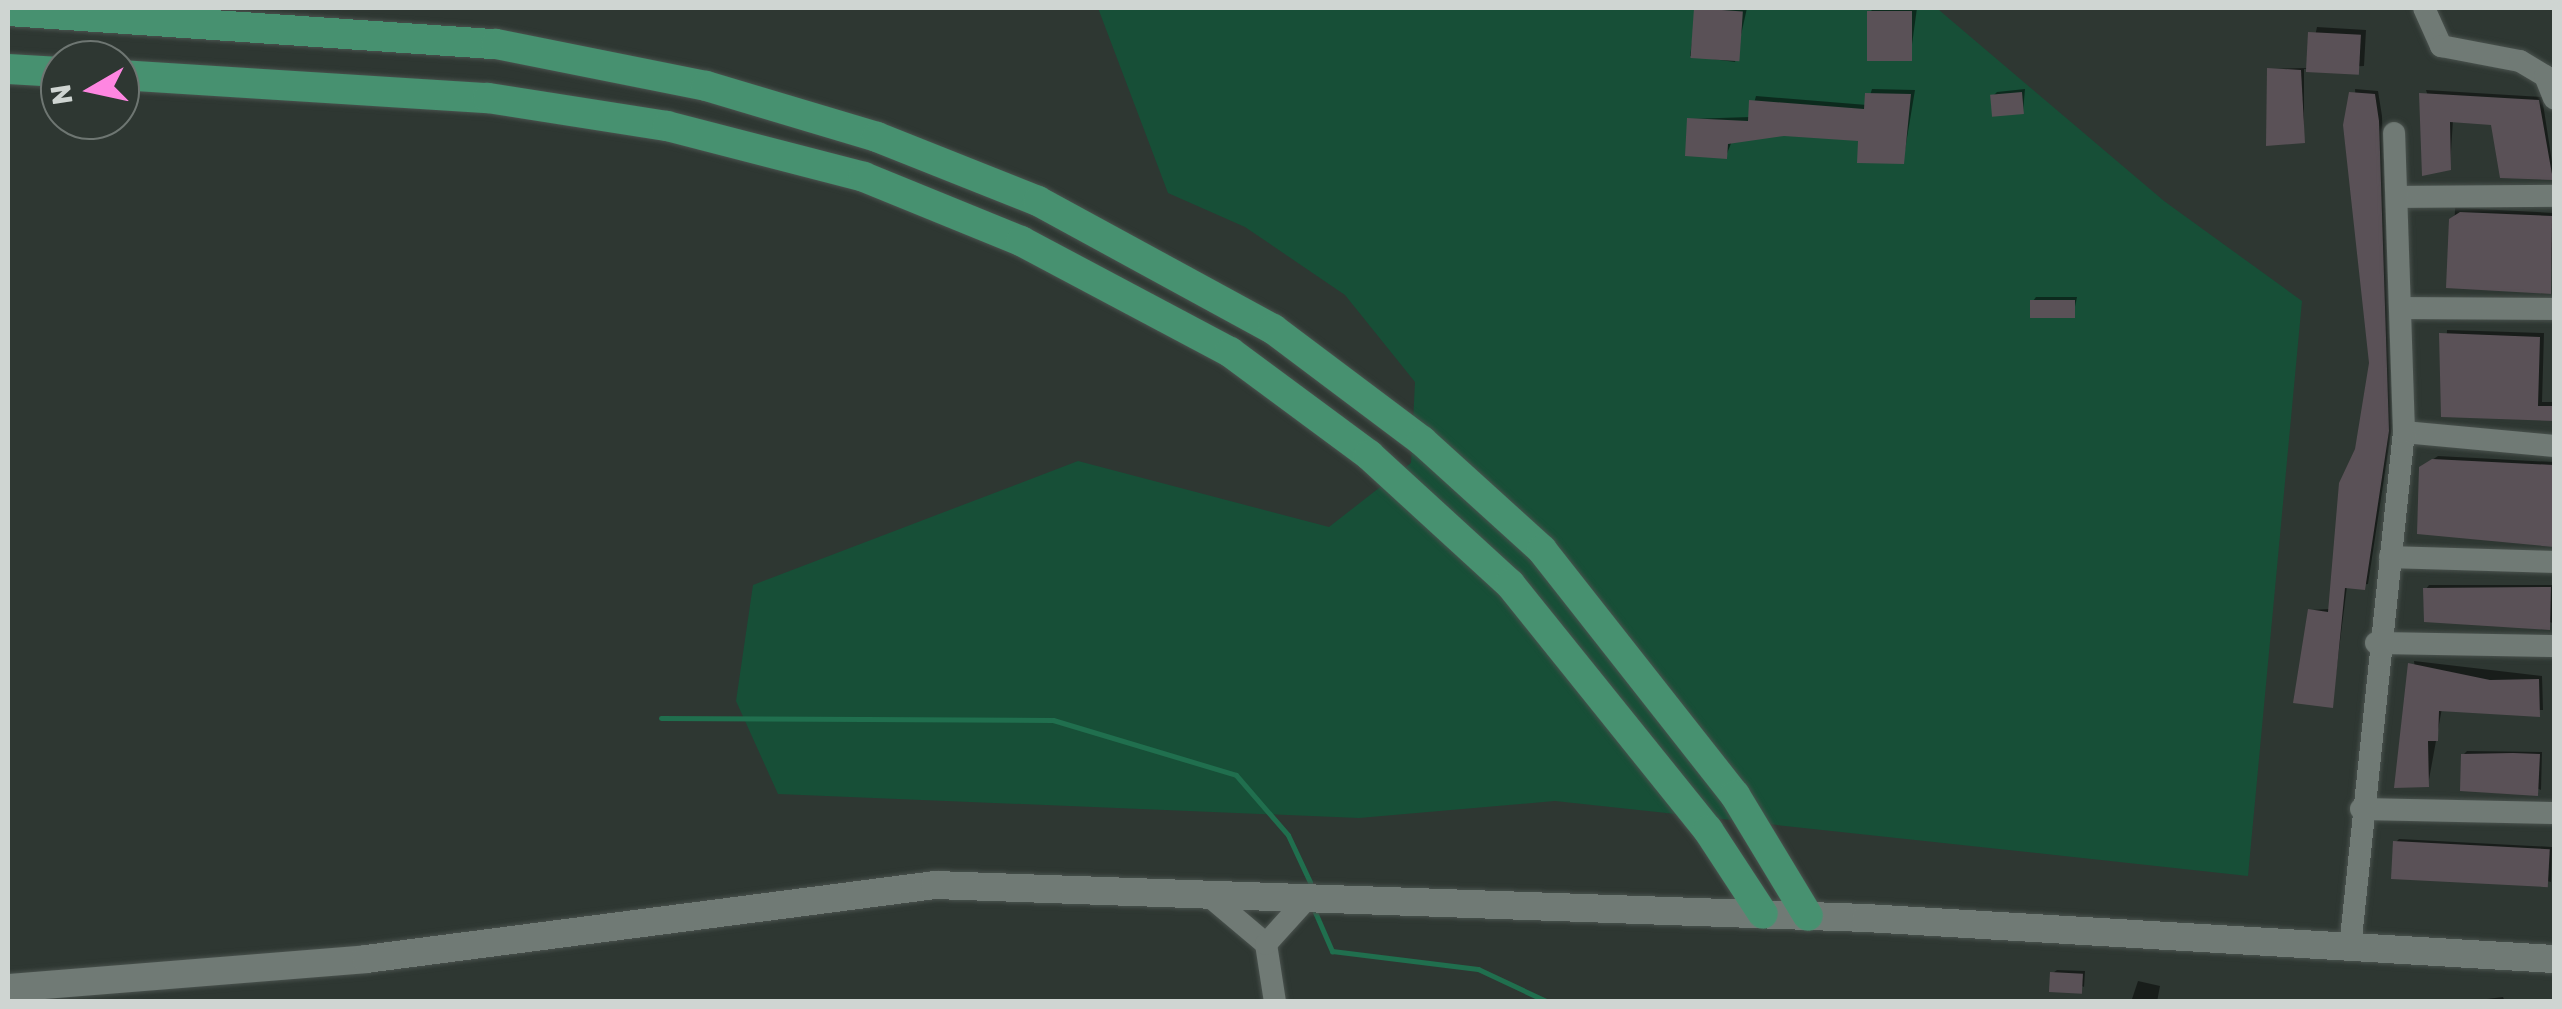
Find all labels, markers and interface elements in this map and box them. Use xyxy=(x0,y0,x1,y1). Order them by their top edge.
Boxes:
north arrow xyxy=(40,40,140,140)
text: N xyxy=(44,82,80,107)

